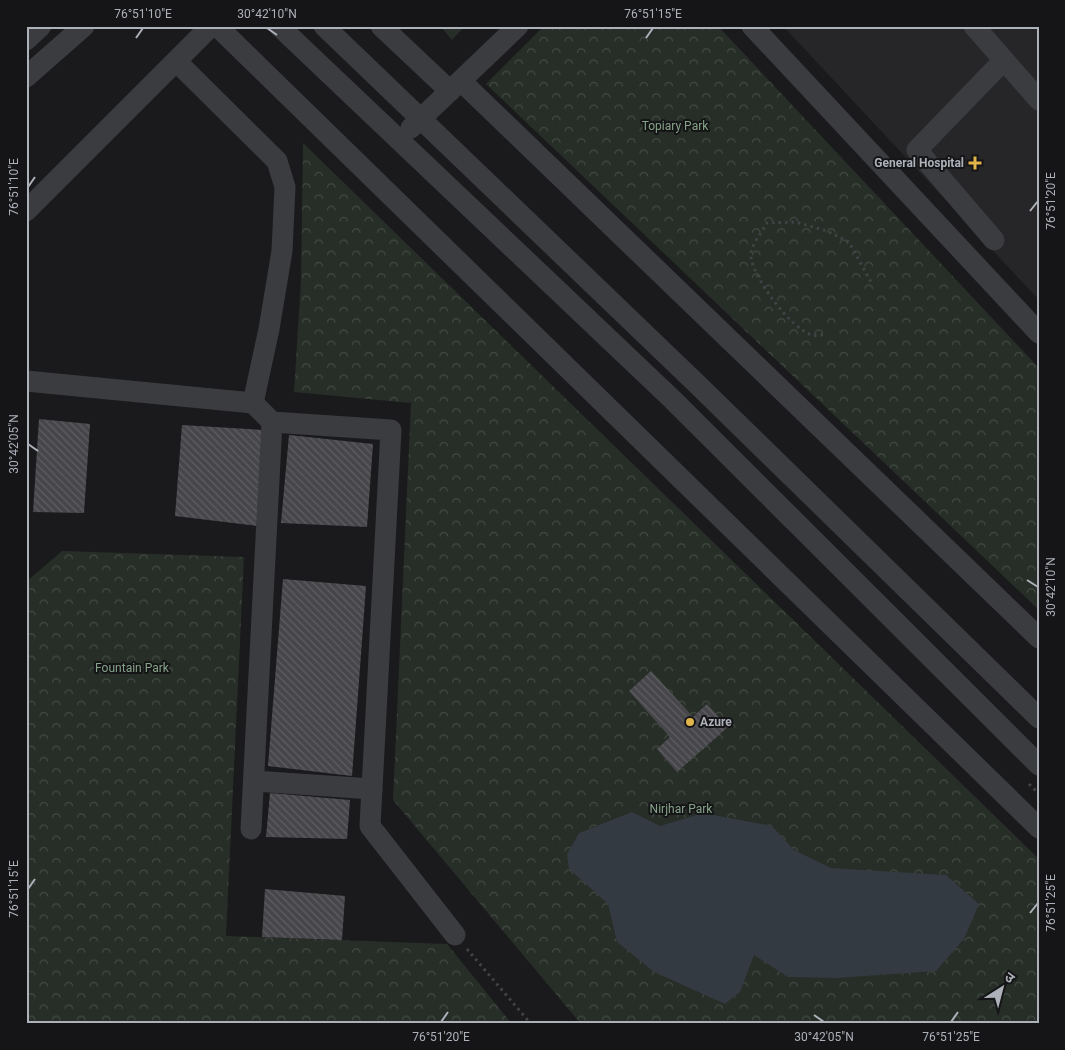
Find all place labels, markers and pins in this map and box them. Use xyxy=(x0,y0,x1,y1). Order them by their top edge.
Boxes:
place label: General Hospital xyxy=(874,156,964,170)
marker: General Hospital xyxy=(968,156,982,170)
place label: Azure xyxy=(700,715,732,729)
marker: Azure xyxy=(684,716,696,728)

